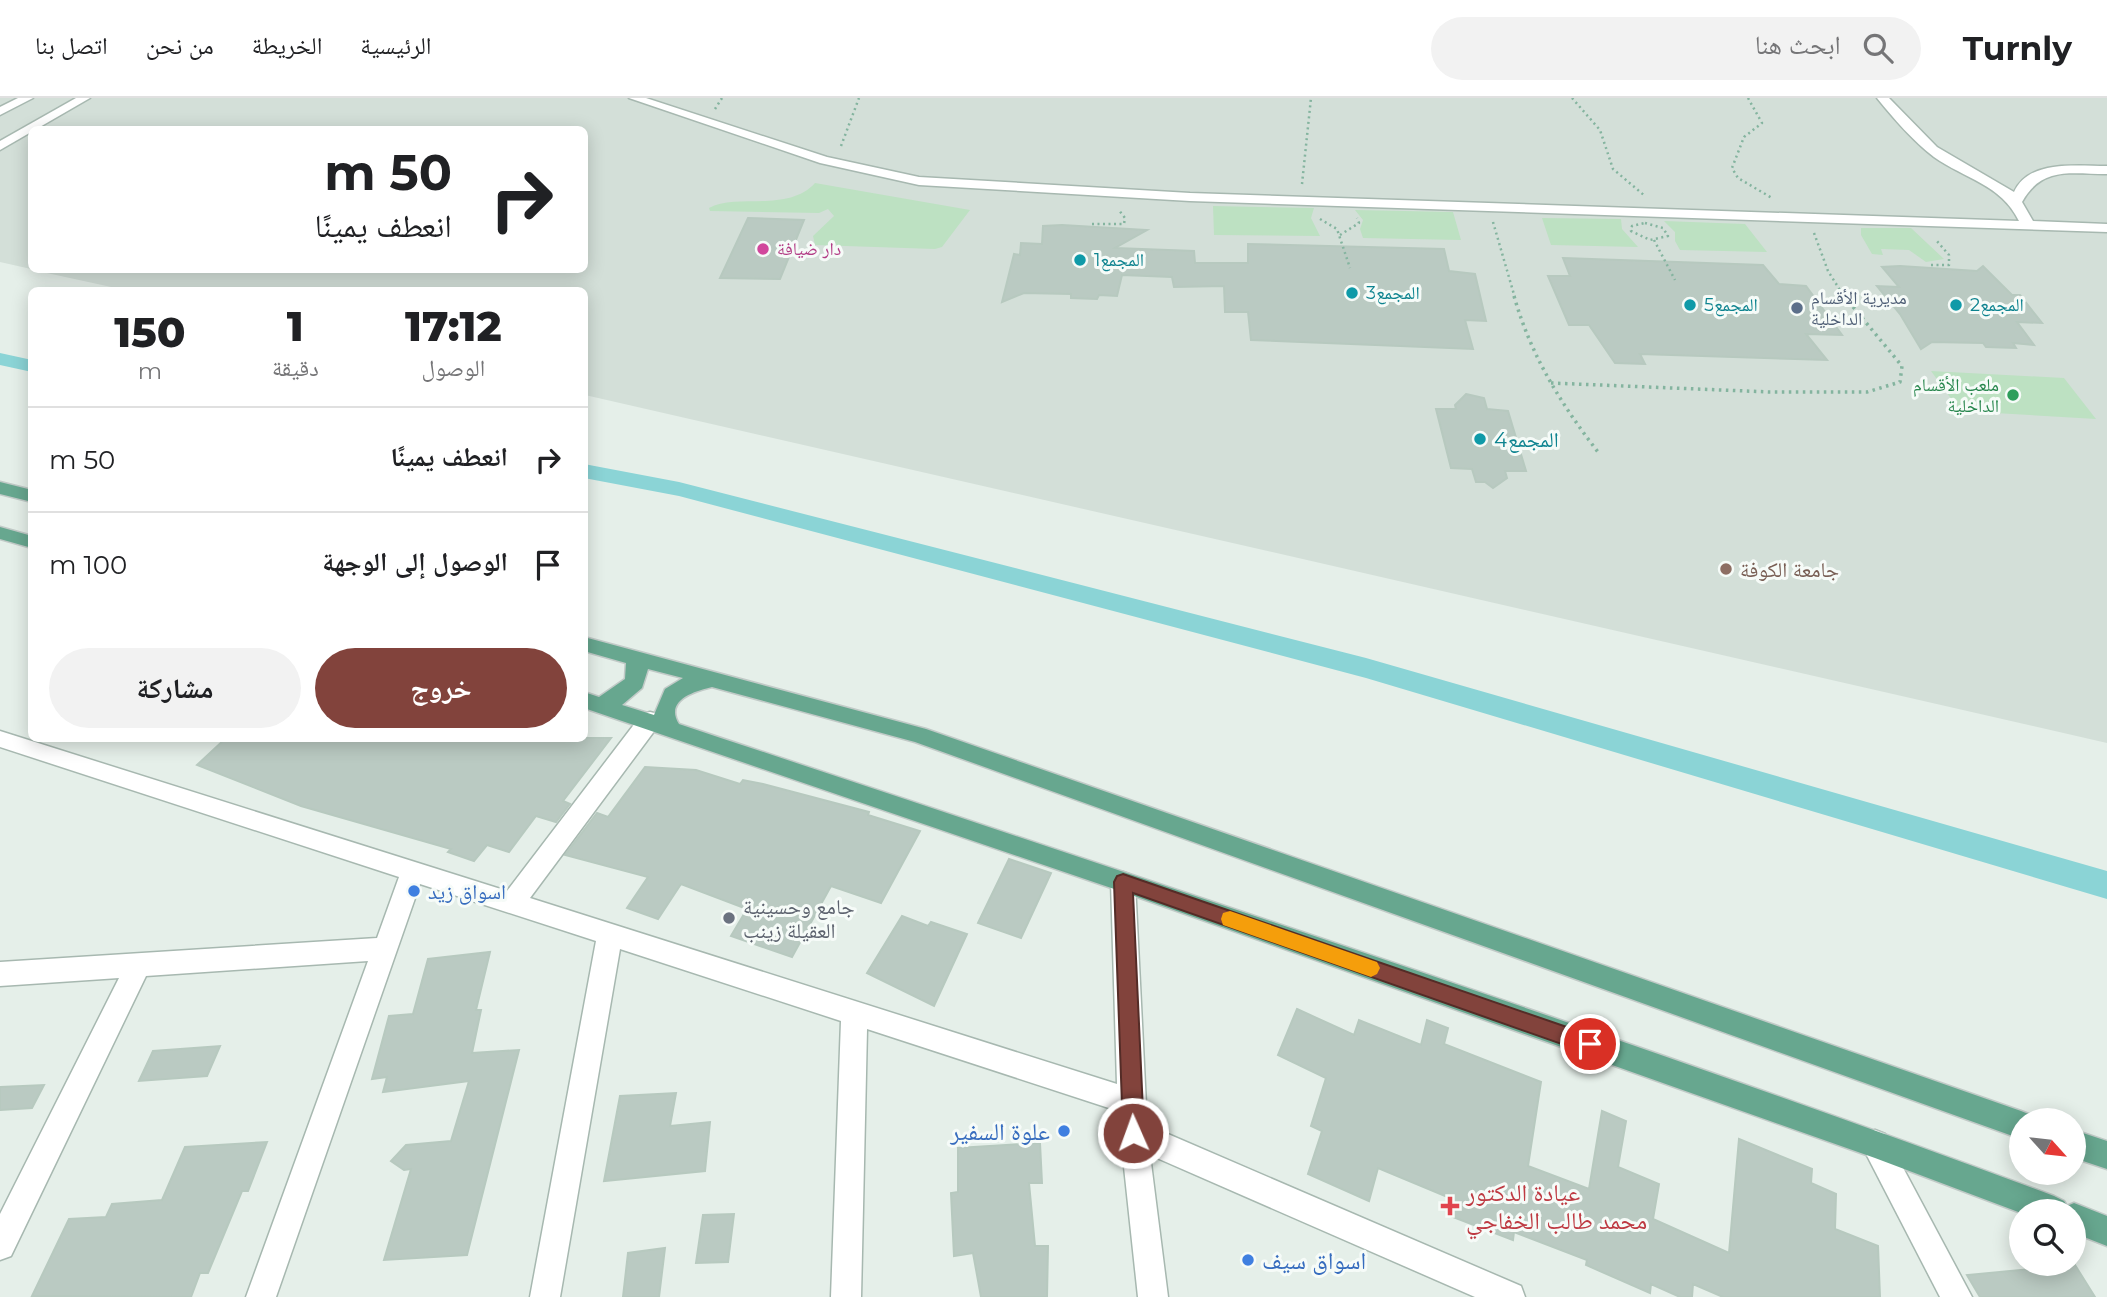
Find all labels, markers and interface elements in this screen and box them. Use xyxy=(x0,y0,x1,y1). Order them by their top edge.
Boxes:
search box xyxy=(1431,17,1921,80)
text: Turnly xyxy=(1963,28,2072,68)
text: ابحث هنا xyxy=(1755,29,1841,61)
icon: search xyxy=(1859,29,1897,67)
text: اتصل بنا xyxy=(35,31,108,60)
text: من نحن xyxy=(146,31,214,60)
text: الخريطة xyxy=(252,31,322,60)
text: الرئيسية xyxy=(360,31,431,60)
text: 50 m xyxy=(324,143,452,202)
icon: right xyxy=(476,154,567,245)
text: انعطف يمينًا xyxy=(315,206,452,245)
place label: دار ضيافة xyxy=(777,238,841,260)
marker: دار ضيافة xyxy=(755,241,771,257)
place label: المجمع1 xyxy=(1094,249,1144,272)
marker: المجمع1 xyxy=(1072,252,1088,268)
place label: المجمع3 xyxy=(1366,282,1420,305)
marker: المجمع3 xyxy=(1344,285,1360,301)
place label: مديرية الأقسام الداخلية xyxy=(1811,287,1907,330)
place label: المجمع5 xyxy=(1704,294,1758,317)
place label: المجمع2 xyxy=(1970,294,2024,317)
marker: المجمع5 xyxy=(1682,297,1698,313)
marker: المجمع2 xyxy=(1948,297,1964,313)
text: 1 xyxy=(287,300,304,352)
text: 17:12 xyxy=(405,300,502,352)
marker: مديرية الأقسام الداخلية xyxy=(1789,300,1805,316)
text: 150 xyxy=(114,306,186,358)
text: دقيقة xyxy=(272,354,319,382)
text: الوصول xyxy=(422,354,485,382)
text: m xyxy=(138,357,162,385)
place label: ملعب الأقسام الداخلية xyxy=(1913,374,1999,417)
marker: ملعب الأقسام الداخلية xyxy=(2005,387,2021,403)
place label: المجمع4 xyxy=(1494,427,1559,453)
marker: المجمع4 xyxy=(1472,431,1488,447)
text: انعطف يمينًا xyxy=(390,441,508,473)
icon: right xyxy=(529,441,567,479)
text: 50 m xyxy=(49,444,115,476)
text: الوصول إلى الوجهة xyxy=(322,546,508,578)
icon: arrive xyxy=(529,546,567,584)
text: 100 m xyxy=(49,549,127,581)
place label: جامعة الكوفة xyxy=(1740,557,1839,582)
marker: جامعة الكوفة xyxy=(1718,561,1734,577)
button: مشاركة xyxy=(49,648,301,728)
button: خروج xyxy=(315,648,567,728)
place label: اسواق زيد xyxy=(428,879,506,905)
marker: اسواق زيد xyxy=(406,883,422,899)
place label: جامع وحسينية العقيلة زينب xyxy=(743,894,855,943)
marker: جامع وحسينية العقيلة زينب xyxy=(721,910,737,926)
pin xyxy=(1560,1014,1620,1074)
icon: arrive xyxy=(1571,1025,1609,1063)
position arrow xyxy=(1096,1096,1170,1170)
north arrow xyxy=(2009,1108,2086,1185)
map controls xyxy=(2009,1108,2086,1276)
place label: علوة السفير xyxy=(949,1117,1050,1146)
marker: علوة السفير xyxy=(1056,1123,1072,1139)
place label: عيادة الدكتور محمد طالب الخفاجي xyxy=(1465,1178,1647,1240)
marker: عيادة الدكتور محمد طالب الخفاجي xyxy=(1440,1196,1460,1216)
button: search xyxy=(2009,1199,2086,1276)
place label: اسواق سيف xyxy=(1262,1246,1366,1275)
marker: اسواق سيف xyxy=(1240,1252,1256,1268)

